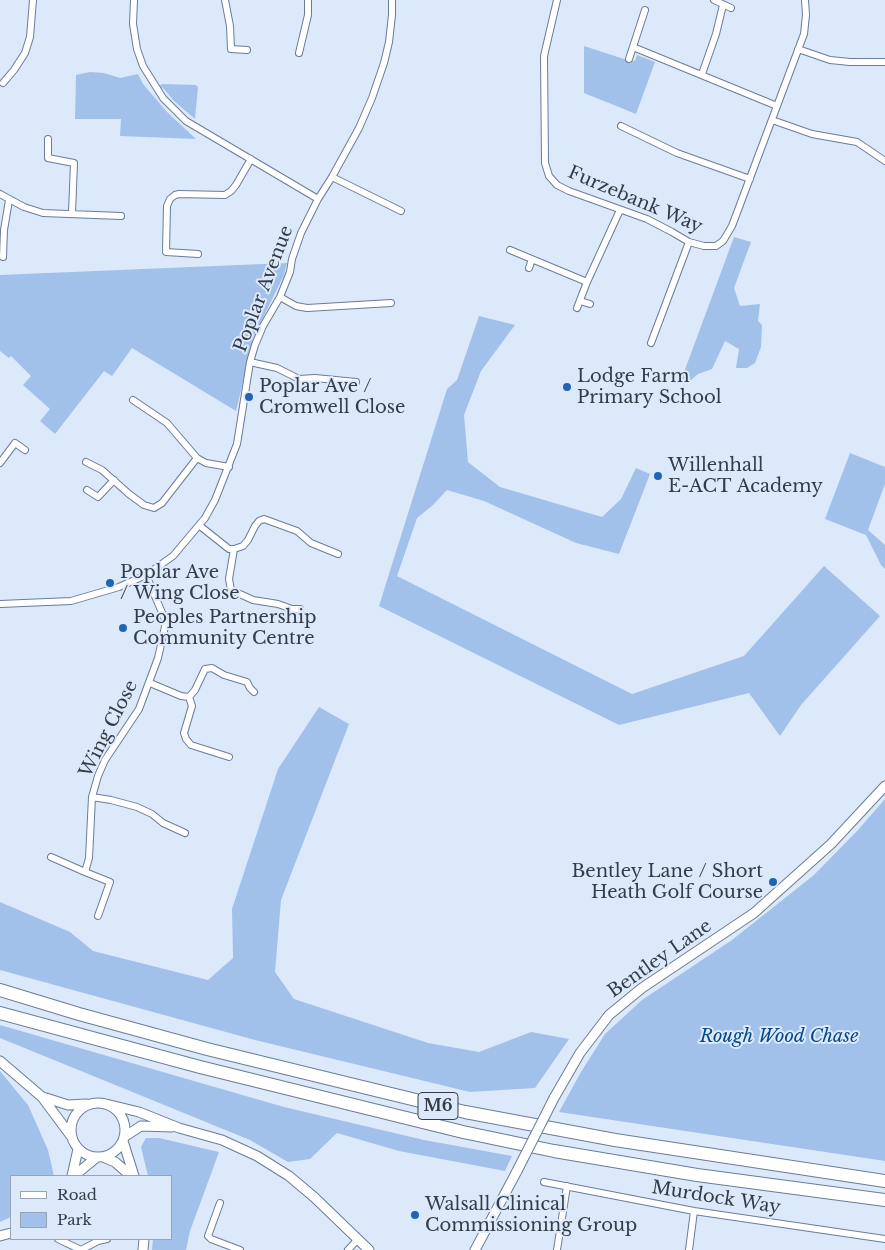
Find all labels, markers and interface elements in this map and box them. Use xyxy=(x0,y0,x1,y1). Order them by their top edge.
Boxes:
street label: Furzebank Way xyxy=(564,162,706,238)
street label: Poplar Avenue xyxy=(230,223,298,355)
place label: Lodge Farm Primary School xyxy=(577,366,722,408)
place label: Poplar Ave / Cromwell Close xyxy=(259,376,405,418)
marker: Lodge Farm Primary School xyxy=(561,381,573,393)
marker: Poplar Ave / Cromwell Close xyxy=(243,391,255,403)
place label: Willenhall E-ACT Academy xyxy=(668,455,823,498)
marker: Willenhall E-ACT Academy xyxy=(652,470,664,482)
place label: Poplar Ave / Wing Close xyxy=(120,562,240,604)
marker: Poplar Ave / Wing Close xyxy=(104,577,116,589)
place label: Peoples Partnership Community Centre xyxy=(133,607,316,650)
marker: Peoples Partnership Community Centre xyxy=(117,622,129,634)
street label: Wing Close xyxy=(75,677,143,781)
place label: Bentley Lane / Short Heath Golf Course xyxy=(572,861,763,904)
marker: Bentley Lane / Short Heath Golf Course xyxy=(767,876,779,888)
street label: Bentley Lane xyxy=(604,915,716,1003)
park label: Rough Wood Chase xyxy=(700,1026,858,1048)
road number: M6 xyxy=(418,1092,458,1120)
legend xyxy=(10,1175,172,1240)
street label: Murdock Way xyxy=(650,1177,782,1219)
text: Road xyxy=(57,1185,97,1204)
place label: Walsall Clinical Commissioning Group xyxy=(425,1194,637,1236)
marker: Walsall Clinical Commissioning Group xyxy=(409,1209,421,1221)
text: Park xyxy=(57,1210,92,1229)

